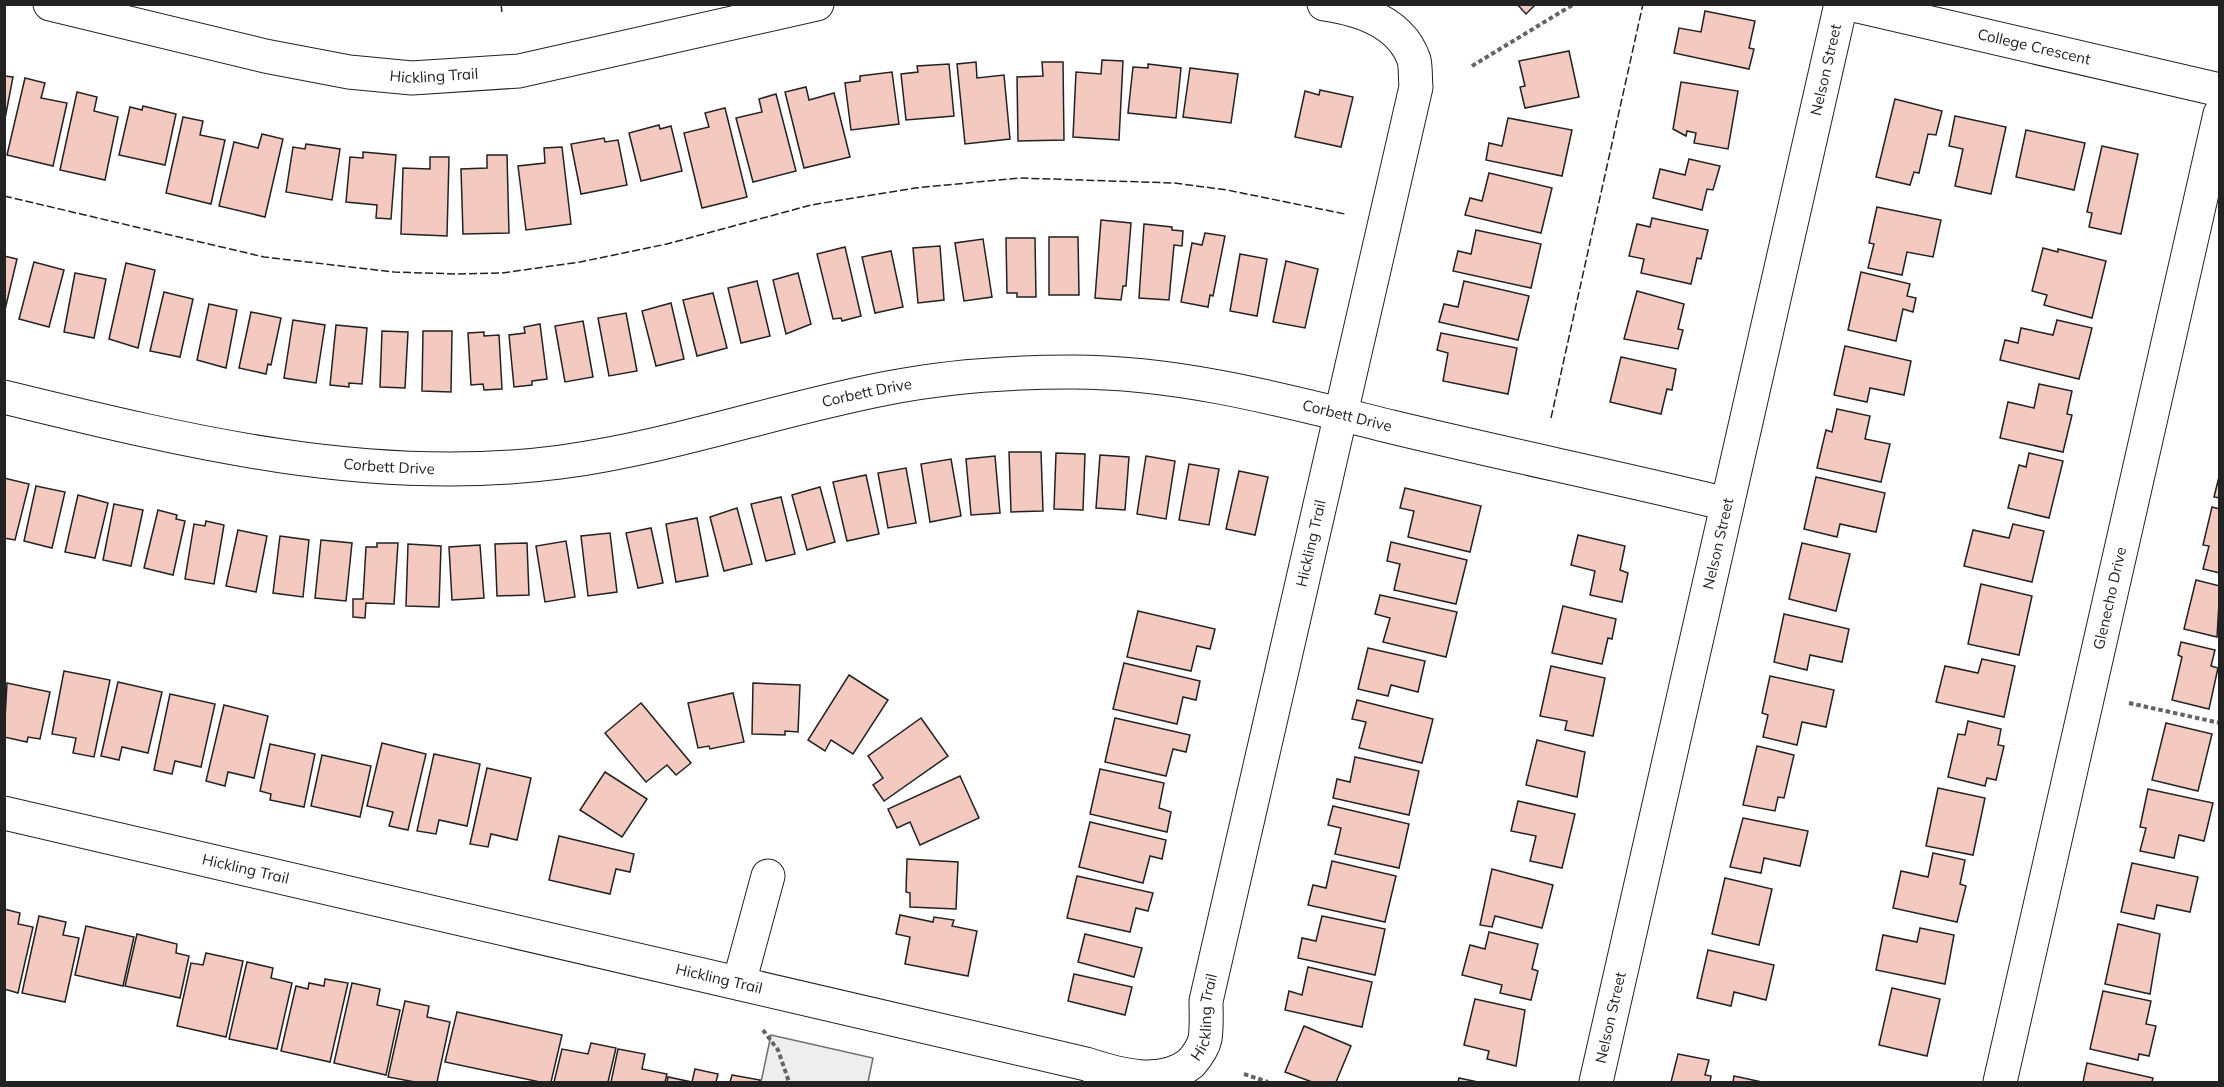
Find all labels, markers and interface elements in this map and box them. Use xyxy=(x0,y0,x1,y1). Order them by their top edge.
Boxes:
street label: Nelson Street xyxy=(1806,22,1845,117)
street label: College Crescent xyxy=(1976,24,2093,69)
street label: Hickling Trail xyxy=(389,64,479,87)
street label: Corbett Drive xyxy=(820,374,913,411)
street label: Corbett Drive xyxy=(1301,395,1394,436)
street label: Corbett Drive xyxy=(343,454,435,478)
street label: Nelson Street xyxy=(1698,496,1737,591)
street label: Hickling Trail xyxy=(1291,498,1330,589)
street label: Glenecho Drive xyxy=(2089,545,2130,651)
street label: Hickling Trail xyxy=(200,849,291,888)
street label: Hickling Trail xyxy=(674,959,764,998)
street label: Nelson Street xyxy=(1591,970,1630,1065)
street label: Hickling Trail xyxy=(1186,972,1221,1064)

